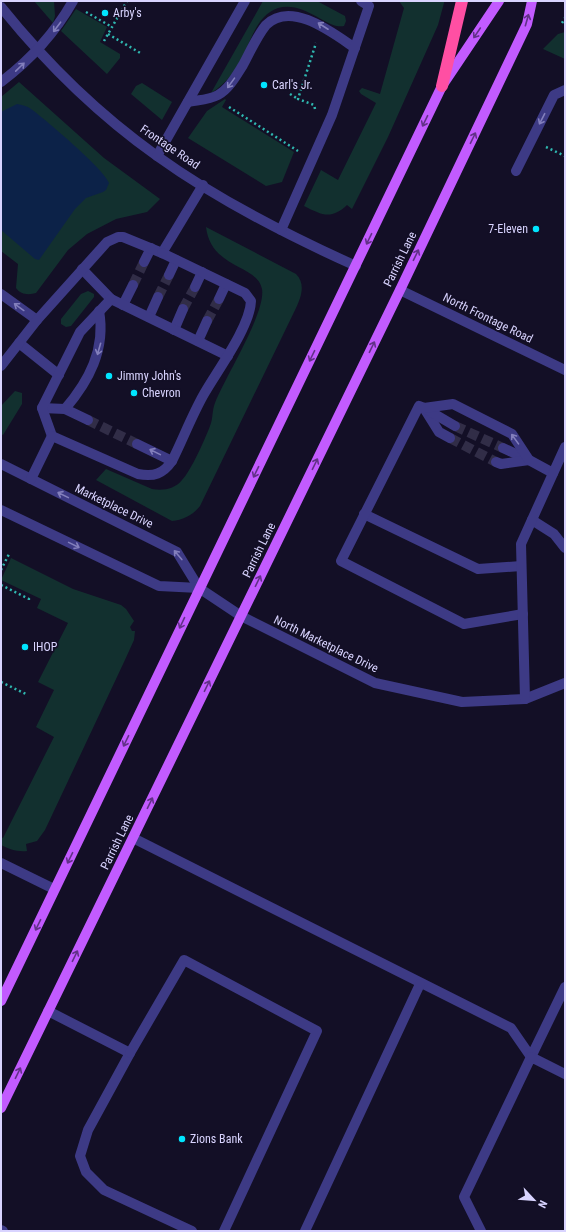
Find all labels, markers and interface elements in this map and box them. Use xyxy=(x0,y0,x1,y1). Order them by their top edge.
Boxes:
place label: Arby's xyxy=(113,6,142,20)
marker: Arby's xyxy=(100,8,110,18)
one-way arrow xyxy=(524,14,532,27)
one-way arrow xyxy=(53,21,61,32)
one-way arrow xyxy=(317,22,329,30)
one-way arrow xyxy=(473,27,481,38)
one-way arrow xyxy=(15,62,25,72)
one-way arrow xyxy=(227,77,235,88)
place label: Carl's Jr. xyxy=(272,78,313,92)
marker: Carl's Jr. xyxy=(259,80,269,90)
one-way arrow xyxy=(538,113,545,125)
one-way arrow xyxy=(421,115,428,127)
street label: Frontage Road xyxy=(138,122,202,172)
one-way arrow xyxy=(469,132,477,144)
place label: 7-Eleven xyxy=(488,222,528,236)
marker: 7-Eleven xyxy=(531,224,541,234)
street label: Parrish Lane xyxy=(381,229,419,289)
one-way arrow xyxy=(365,232,372,244)
one-way arrow xyxy=(413,249,420,261)
street label: North Frontage Road xyxy=(441,290,535,346)
one-way arrow xyxy=(14,303,25,311)
one-way arrow xyxy=(369,342,376,354)
one-way arrow xyxy=(95,343,102,356)
one-way arrow xyxy=(308,349,316,361)
place label: Jimmy John's xyxy=(117,369,181,383)
marker: Jimmy John's xyxy=(104,371,114,381)
place label: Chevron xyxy=(142,386,181,400)
marker: Chevron xyxy=(129,388,139,398)
one-way arrow xyxy=(511,434,519,445)
one-way arrow xyxy=(149,448,161,455)
one-way arrow xyxy=(312,458,319,470)
one-way arrow xyxy=(252,466,259,478)
street label: Marketplace Drive xyxy=(73,481,156,531)
one-way arrow xyxy=(57,491,69,498)
street label: Parrish Lane xyxy=(240,520,278,580)
one-way arrow xyxy=(68,542,80,549)
one-way arrow xyxy=(173,550,182,561)
one-way arrow xyxy=(255,575,262,587)
street label: North Marketplace Drive xyxy=(271,613,381,676)
one-way arrow xyxy=(178,617,185,629)
place label: IHOP xyxy=(33,640,58,654)
marker: IHOP xyxy=(20,642,30,652)
one-way arrow xyxy=(204,680,211,692)
one-way arrow xyxy=(122,734,129,746)
one-way arrow xyxy=(147,797,154,809)
street label: Parrish Lane xyxy=(98,812,136,872)
one-way arrow xyxy=(66,851,73,863)
one-way arrow xyxy=(34,918,41,930)
one-way arrow xyxy=(72,951,79,963)
one-way arrow xyxy=(15,1067,22,1079)
place label: Zions Bank xyxy=(190,1132,243,1146)
marker: Zions Bank xyxy=(177,1134,187,1144)
north arrow xyxy=(514,1180,554,1220)
text: N xyxy=(535,1198,550,1210)

